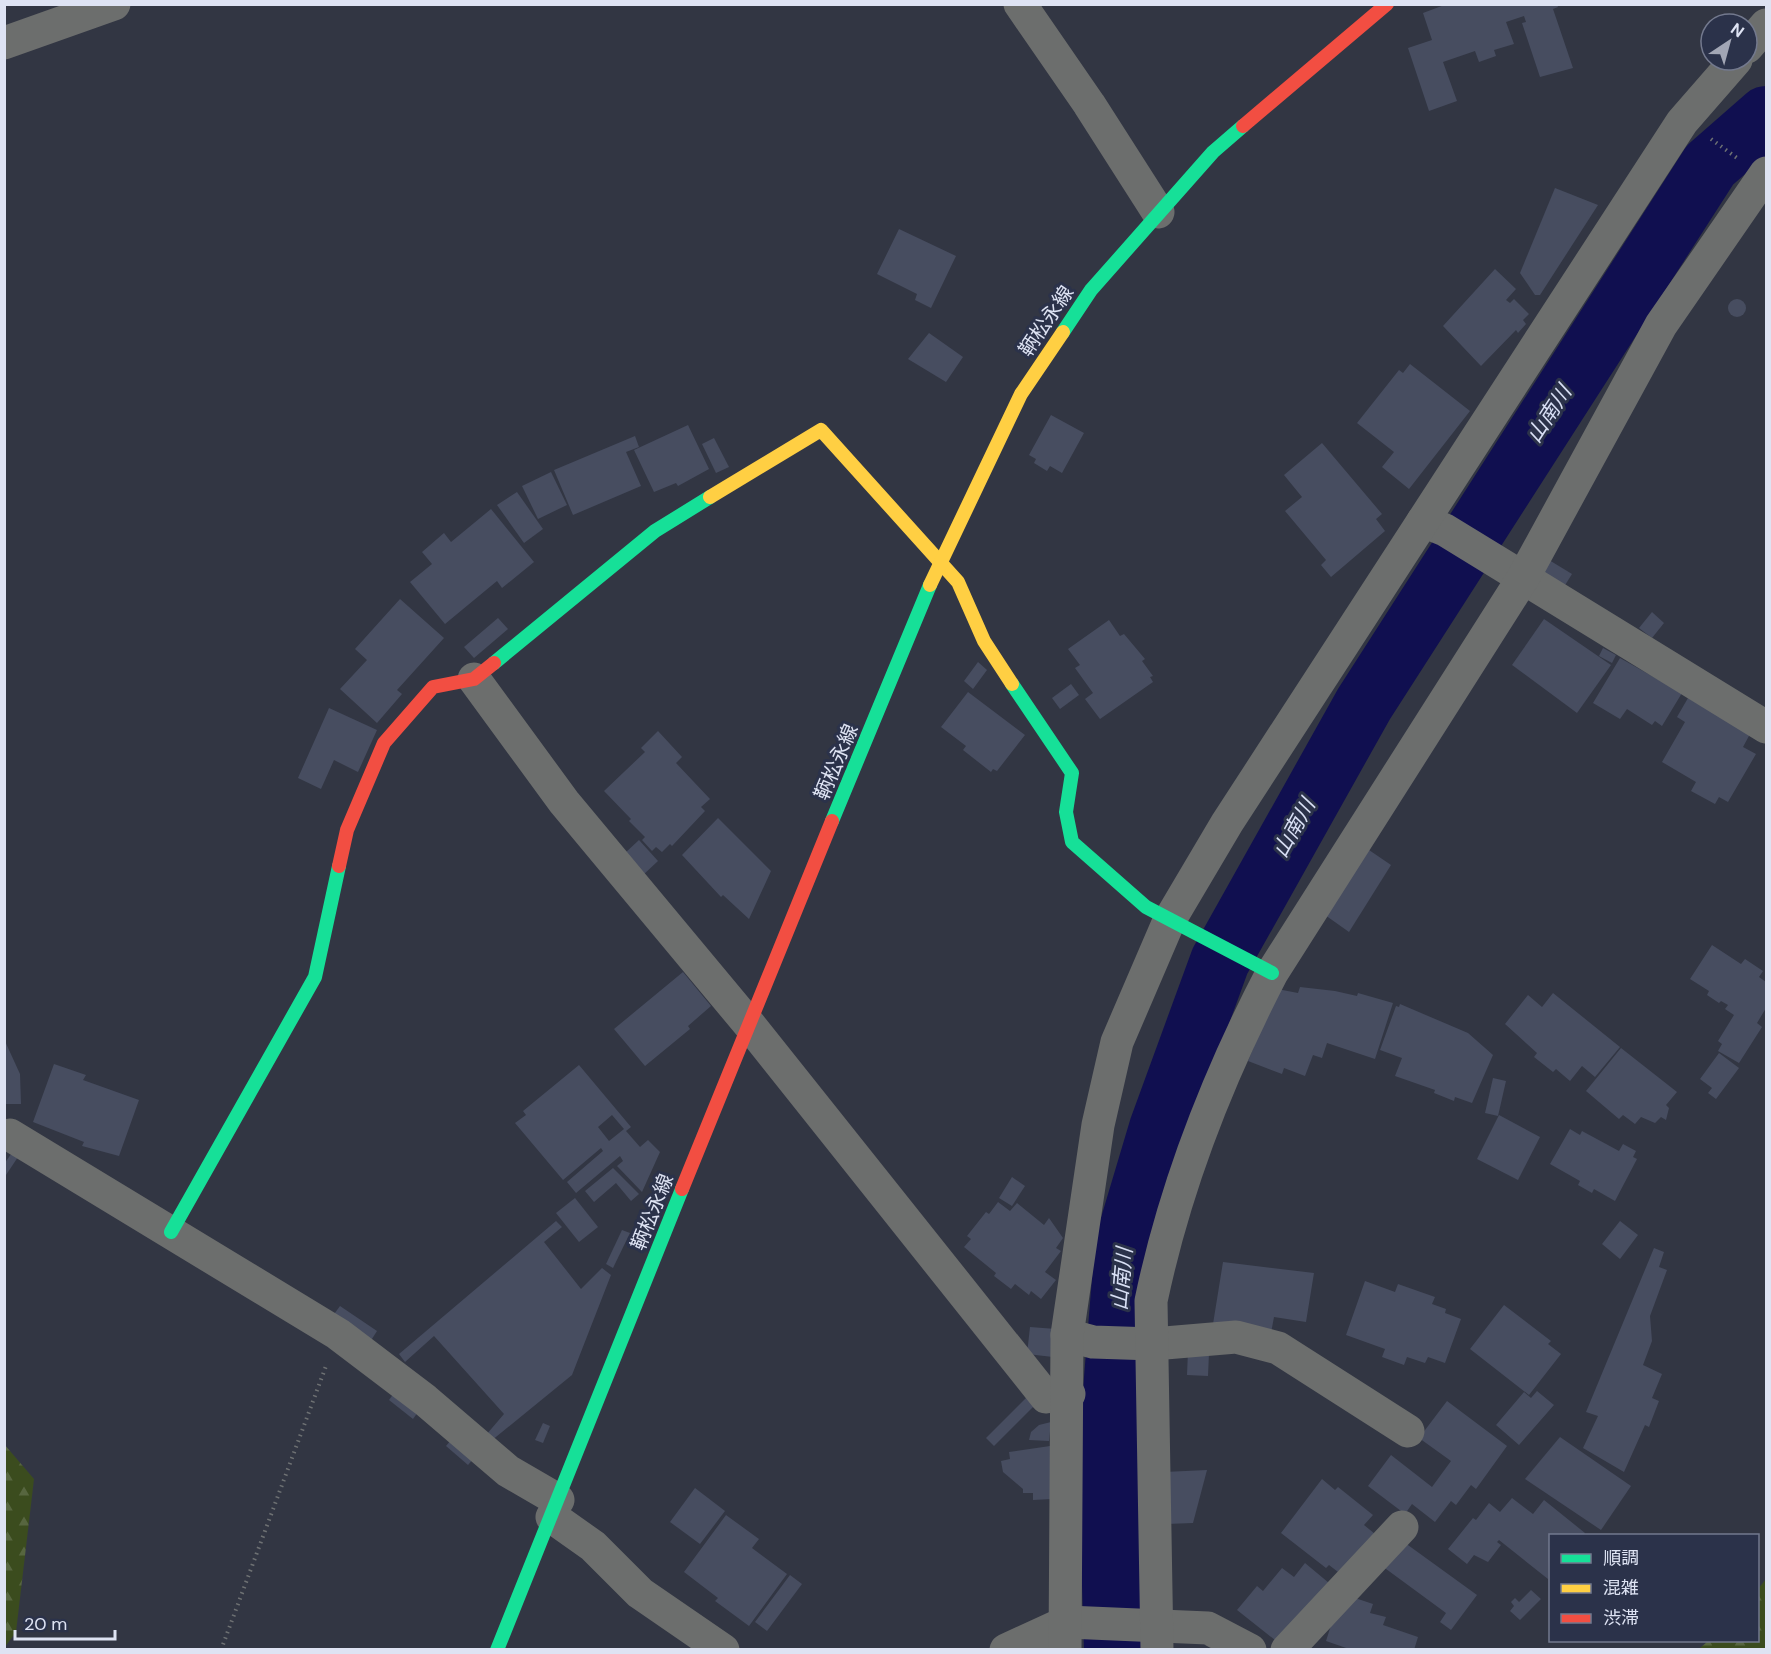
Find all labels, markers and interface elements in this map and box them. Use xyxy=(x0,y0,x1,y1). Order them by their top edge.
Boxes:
north arrow xyxy=(1699,12,1759,72)
text: N xyxy=(1727,18,1748,42)
street label: 鞆松永線 xyxy=(1013,281,1079,361)
water label: 山南川 xyxy=(1520,378,1579,448)
street label: 鞆松永線 xyxy=(808,720,864,804)
water label: 山南川 xyxy=(1266,792,1322,862)
street label: 鞆松永線 xyxy=(625,1170,679,1254)
water label: 山南川 xyxy=(1105,1244,1139,1312)
legend xyxy=(1549,1534,1759,1642)
text: 順調 xyxy=(1603,1546,1639,1570)
text: 混雑 xyxy=(1603,1576,1639,1600)
scale bar xyxy=(15,1603,116,1641)
text: 渋滞 xyxy=(1603,1606,1639,1630)
text: 20 m xyxy=(24,1612,67,1636)

